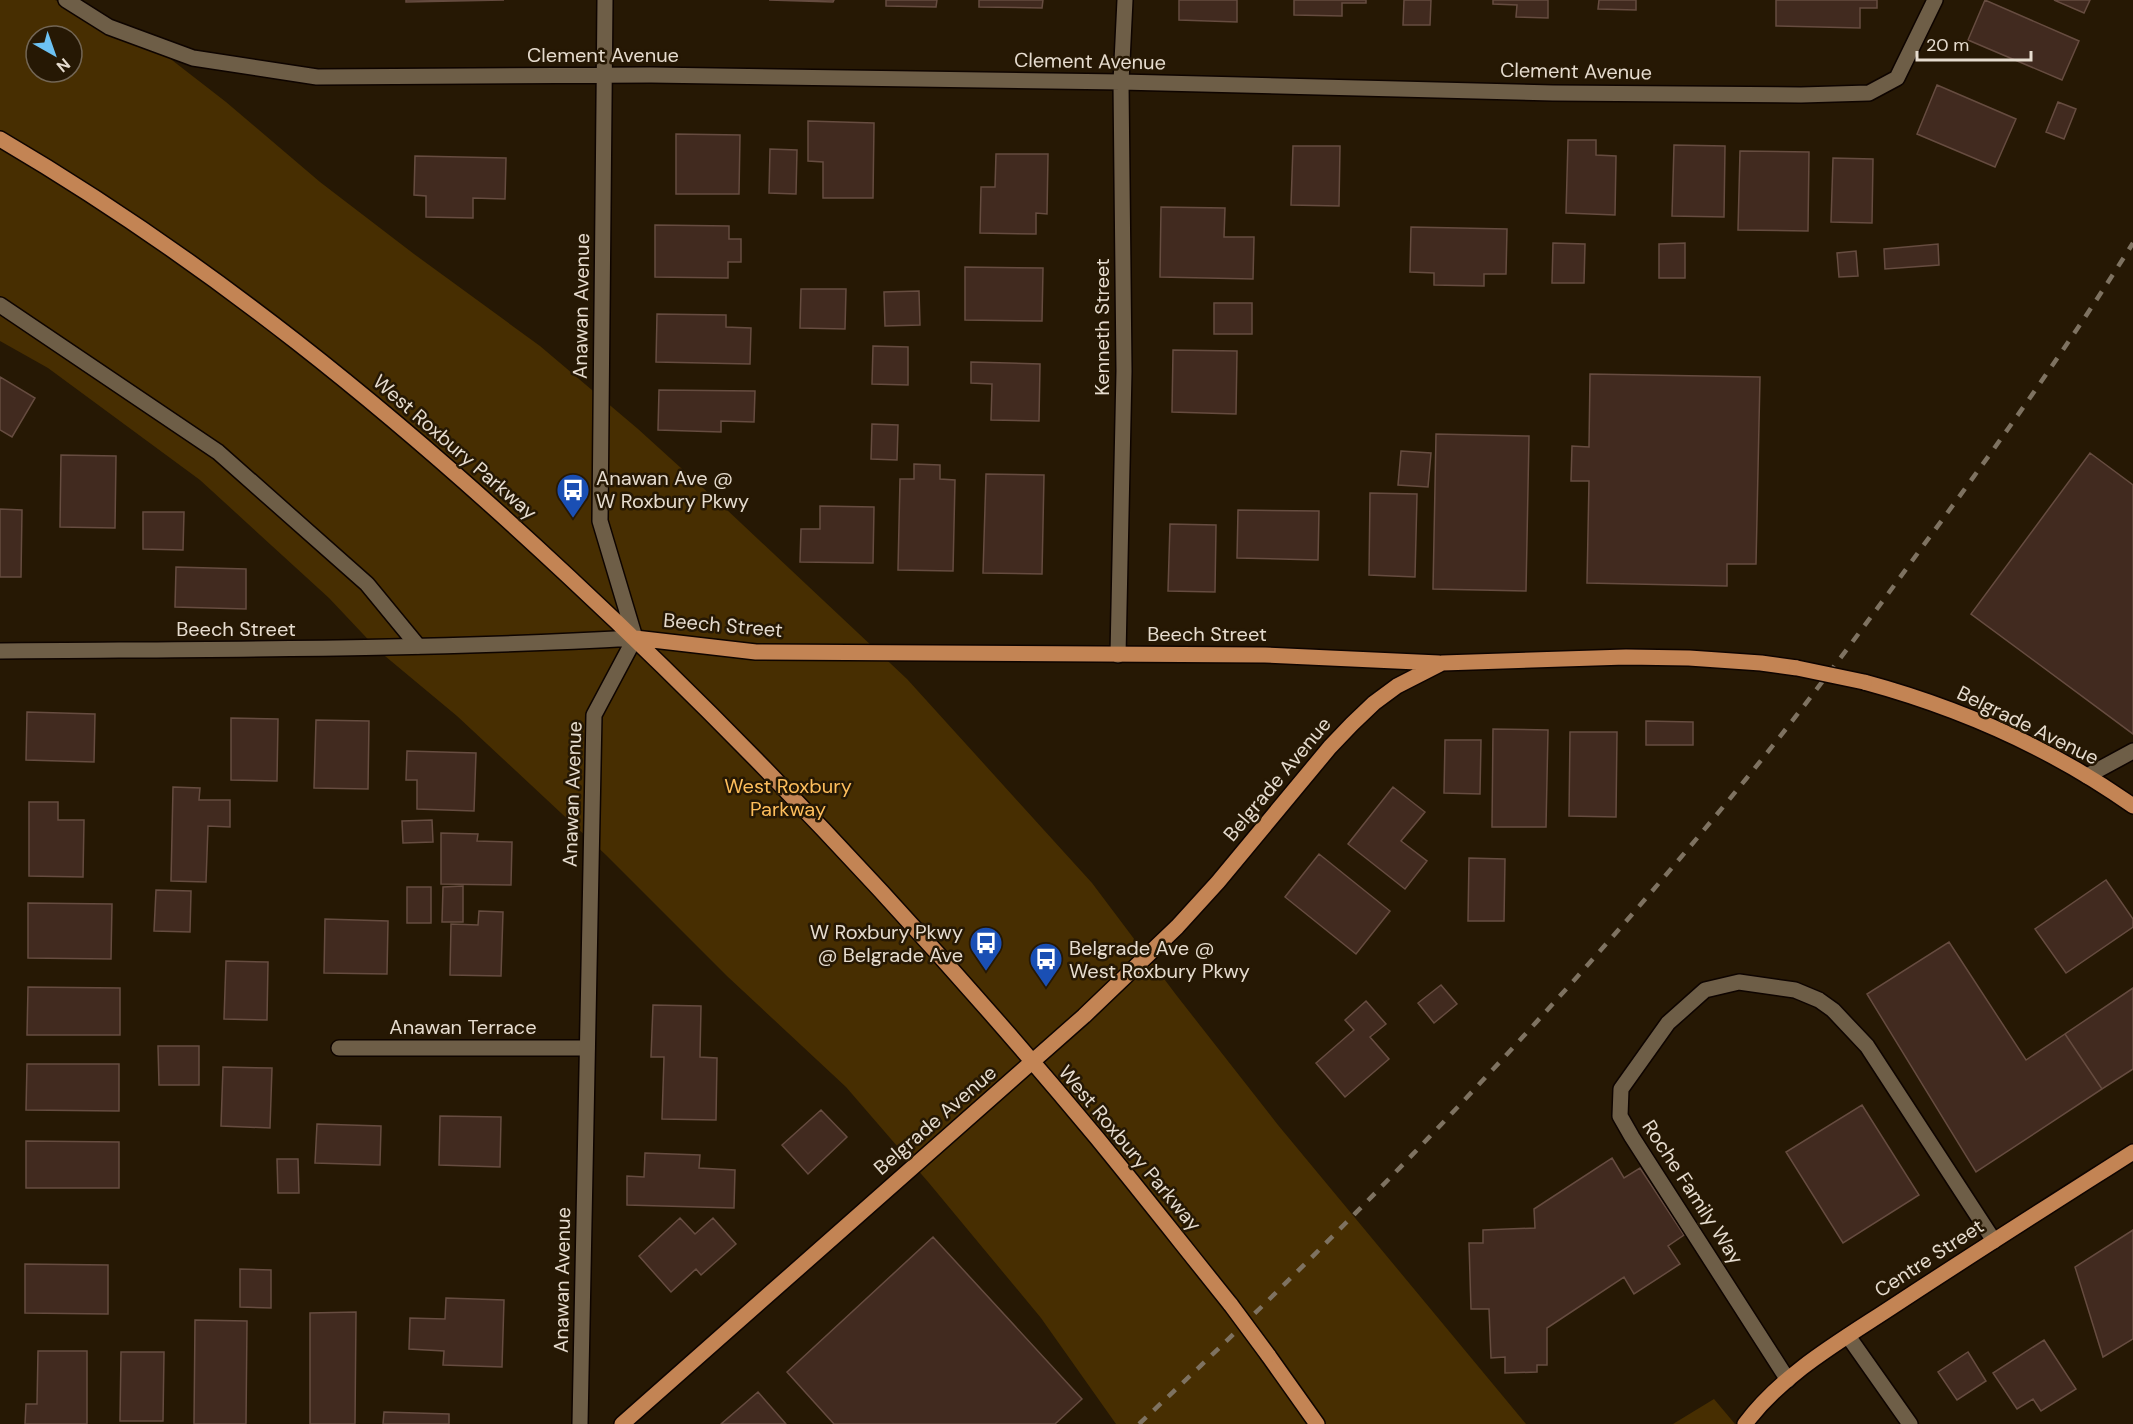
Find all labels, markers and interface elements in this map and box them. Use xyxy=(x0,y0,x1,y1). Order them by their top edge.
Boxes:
north arrow xyxy=(24,24,84,84)
scale bar xyxy=(1917,24,2031,62)
text: 20 m xyxy=(1926,33,1969,57)
street label: Clement Avenue xyxy=(527,42,679,68)
street label: Clement Avenue xyxy=(1014,47,1166,75)
text: N xyxy=(52,53,75,77)
street label: Clement Avenue xyxy=(1500,57,1652,85)
street label: Anawan Avenue xyxy=(567,233,595,379)
street label: Kenneth Street xyxy=(1089,258,1115,396)
street label: West Roxbury Parkway xyxy=(368,369,542,525)
place label: Anawan Ave @ W Roxbury Pkwy xyxy=(596,465,749,514)
bus stop icon: Anawan Ave @ W Roxbury Pkwy xyxy=(555,472,591,519)
street label: Beech Street xyxy=(662,607,784,643)
street label: Beech Street xyxy=(176,616,296,642)
street label: Beech Street xyxy=(1147,621,1267,647)
street label: Belgrade Avenue xyxy=(1953,679,2103,771)
street label: Belgrade Avenue xyxy=(1217,711,1337,847)
street label: Anawan Avenue xyxy=(556,721,588,867)
park label: West Roxbury Parkway xyxy=(724,773,852,822)
place label: W Roxbury Pkwy @ Belgrade Ave xyxy=(810,919,963,968)
bus stop icon: W Roxbury Pkwy @ Belgrade Ave xyxy=(968,925,1004,972)
place label: Belgrade Ave @ West Roxbury Pkwy xyxy=(1069,935,1250,984)
bus stop icon: Belgrade Ave @ West Roxbury Pkwy xyxy=(1028,941,1064,988)
street label: Anawan Terrace xyxy=(389,1014,537,1040)
street label: Belgrade Avenue xyxy=(868,1060,1002,1180)
street label: West Roxbury Parkway xyxy=(1053,1060,1207,1236)
street label: Roche Family Way xyxy=(1637,1115,1749,1269)
street label: Anawan Avenue xyxy=(548,1207,576,1353)
street label: Centre Street xyxy=(1869,1213,1989,1303)

